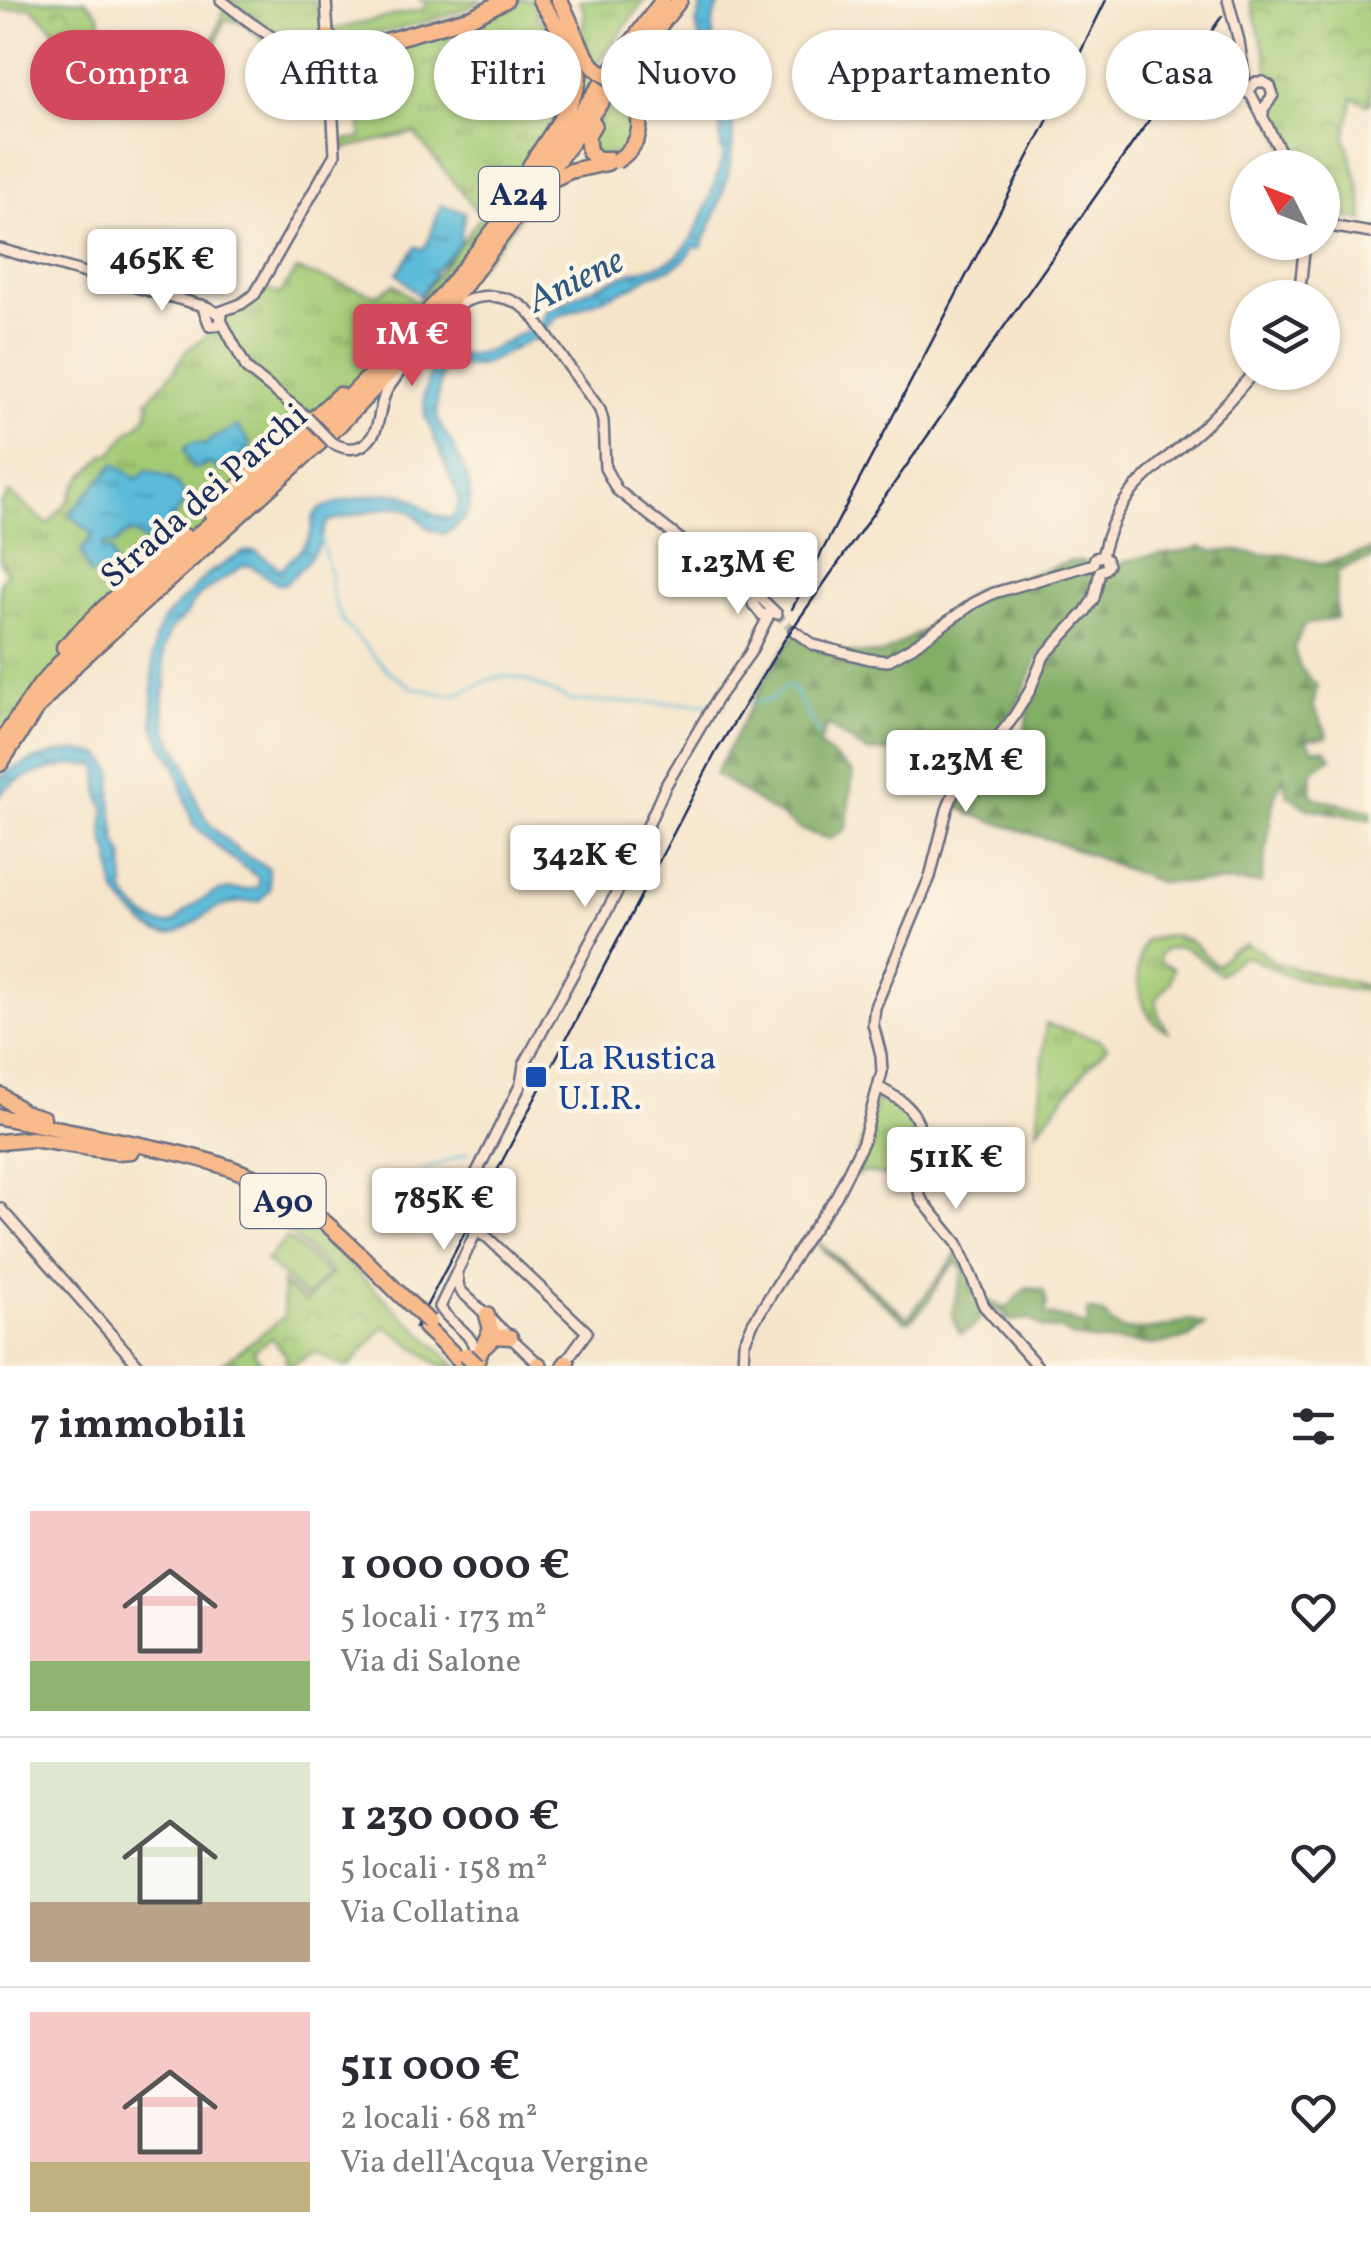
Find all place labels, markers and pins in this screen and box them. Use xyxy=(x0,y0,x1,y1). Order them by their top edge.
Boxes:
pin: 465K € xyxy=(81,229,243,314)
pin: 1M € xyxy=(353,304,471,389)
pin: 1.23M € xyxy=(646,532,830,617)
pin: 1.23M € xyxy=(874,730,1058,815)
pin: 342K € xyxy=(504,825,666,910)
place label: La Rustica U.I.R. xyxy=(558,1036,717,1124)
marker: La Rustica U.I.R. xyxy=(523,1064,549,1090)
pin: 511K € xyxy=(875,1127,1037,1212)
pin: 785K € xyxy=(363,1168,525,1253)

